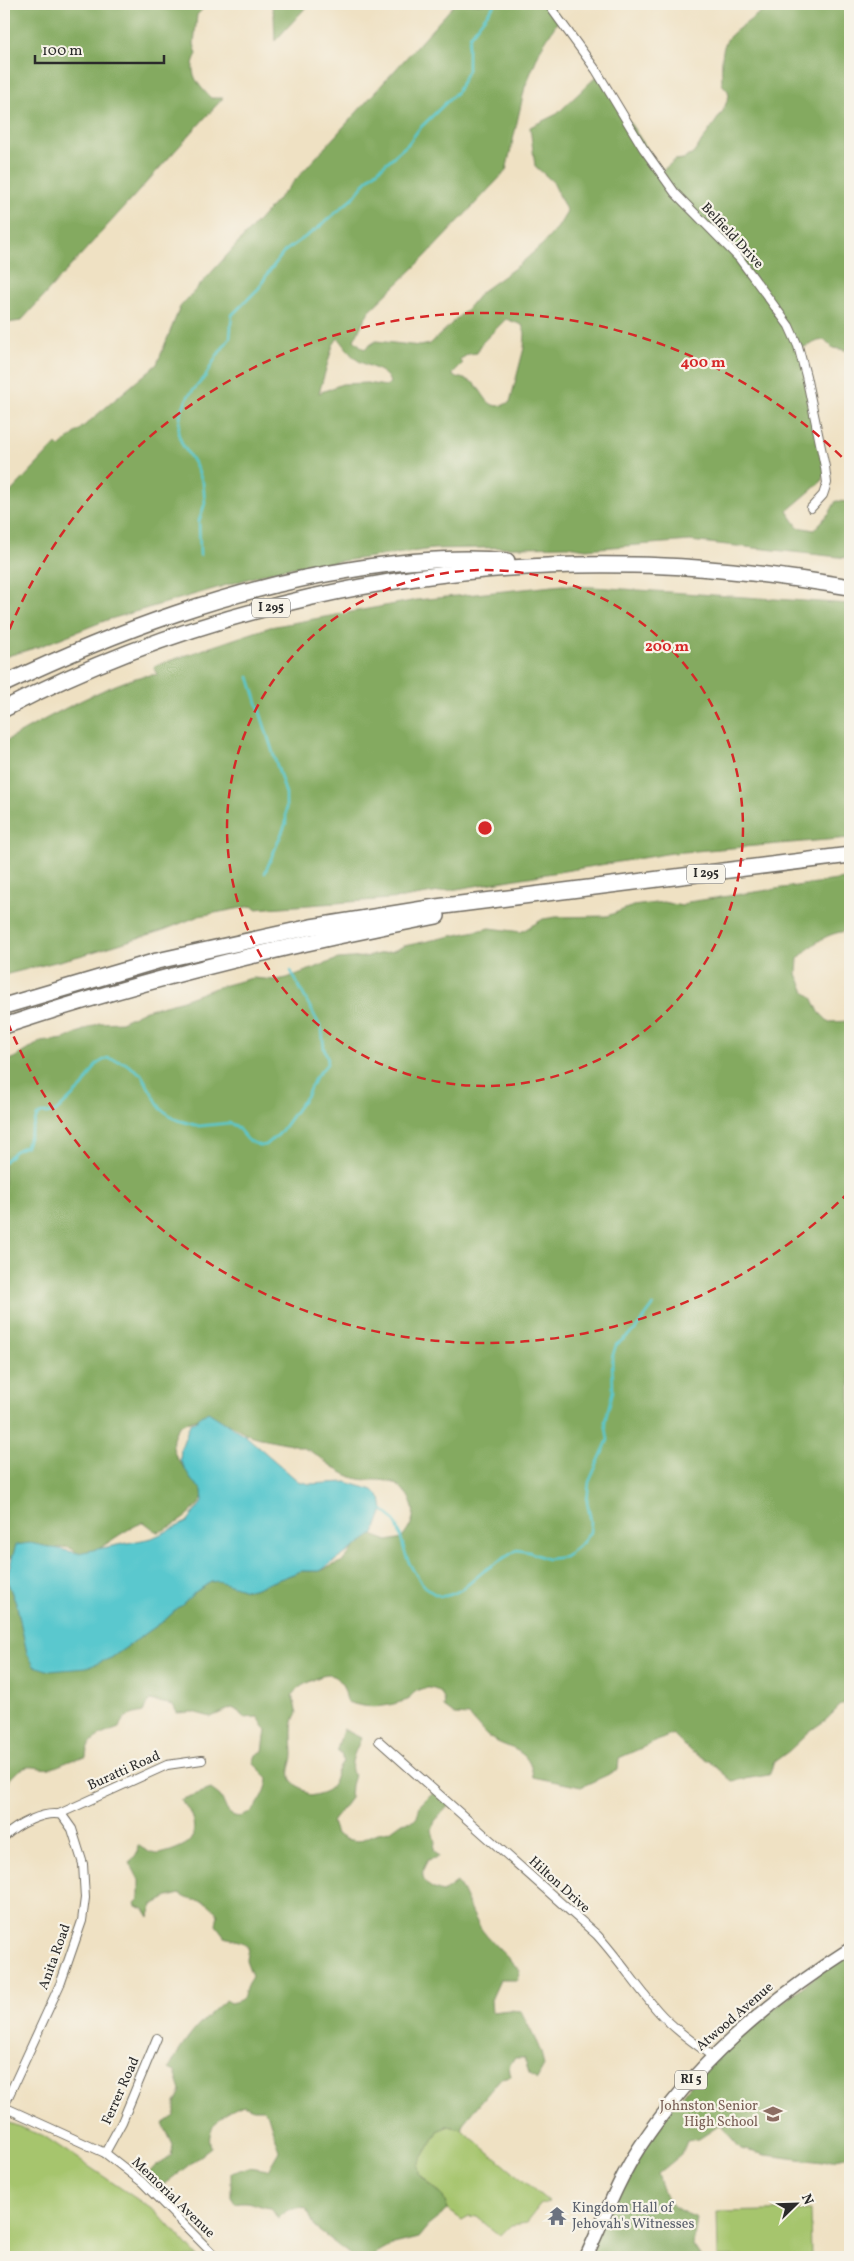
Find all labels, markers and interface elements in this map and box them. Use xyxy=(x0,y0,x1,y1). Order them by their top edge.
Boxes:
scale bar xyxy=(35,32,164,64)
text: 100 m xyxy=(42,41,82,62)
street label: Belfield Drive xyxy=(696,199,768,273)
text: 400 m xyxy=(681,353,726,374)
road number: I 295 xyxy=(252,598,290,618)
text: 200 m xyxy=(645,637,689,658)
centre of rings xyxy=(476,819,494,837)
road number: I 295 xyxy=(687,864,725,884)
street label: Buratti Road xyxy=(85,1747,163,1795)
street label: Hilton Drive xyxy=(524,1852,594,1918)
street label: Anita Road xyxy=(34,1921,76,1993)
street label: Atwood Avenue xyxy=(692,1978,778,2056)
street label: Ferrer Road xyxy=(98,2054,144,2128)
road number: RI 5 xyxy=(675,2070,707,2090)
place label: Johnston Senior High School xyxy=(660,2097,758,2132)
school or university icon: Johnston Senior High School xyxy=(762,2103,784,2125)
street label: Memorial Avenue xyxy=(127,2153,219,2243)
north arrow xyxy=(772,2178,822,2228)
text: N xyxy=(796,2191,817,2208)
place label: Kingdom Hall of Jehovah's Witnesses xyxy=(572,2199,694,2234)
temple icon: Kingdom Hall of Jehovah's Witnesses xyxy=(546,2205,568,2227)

